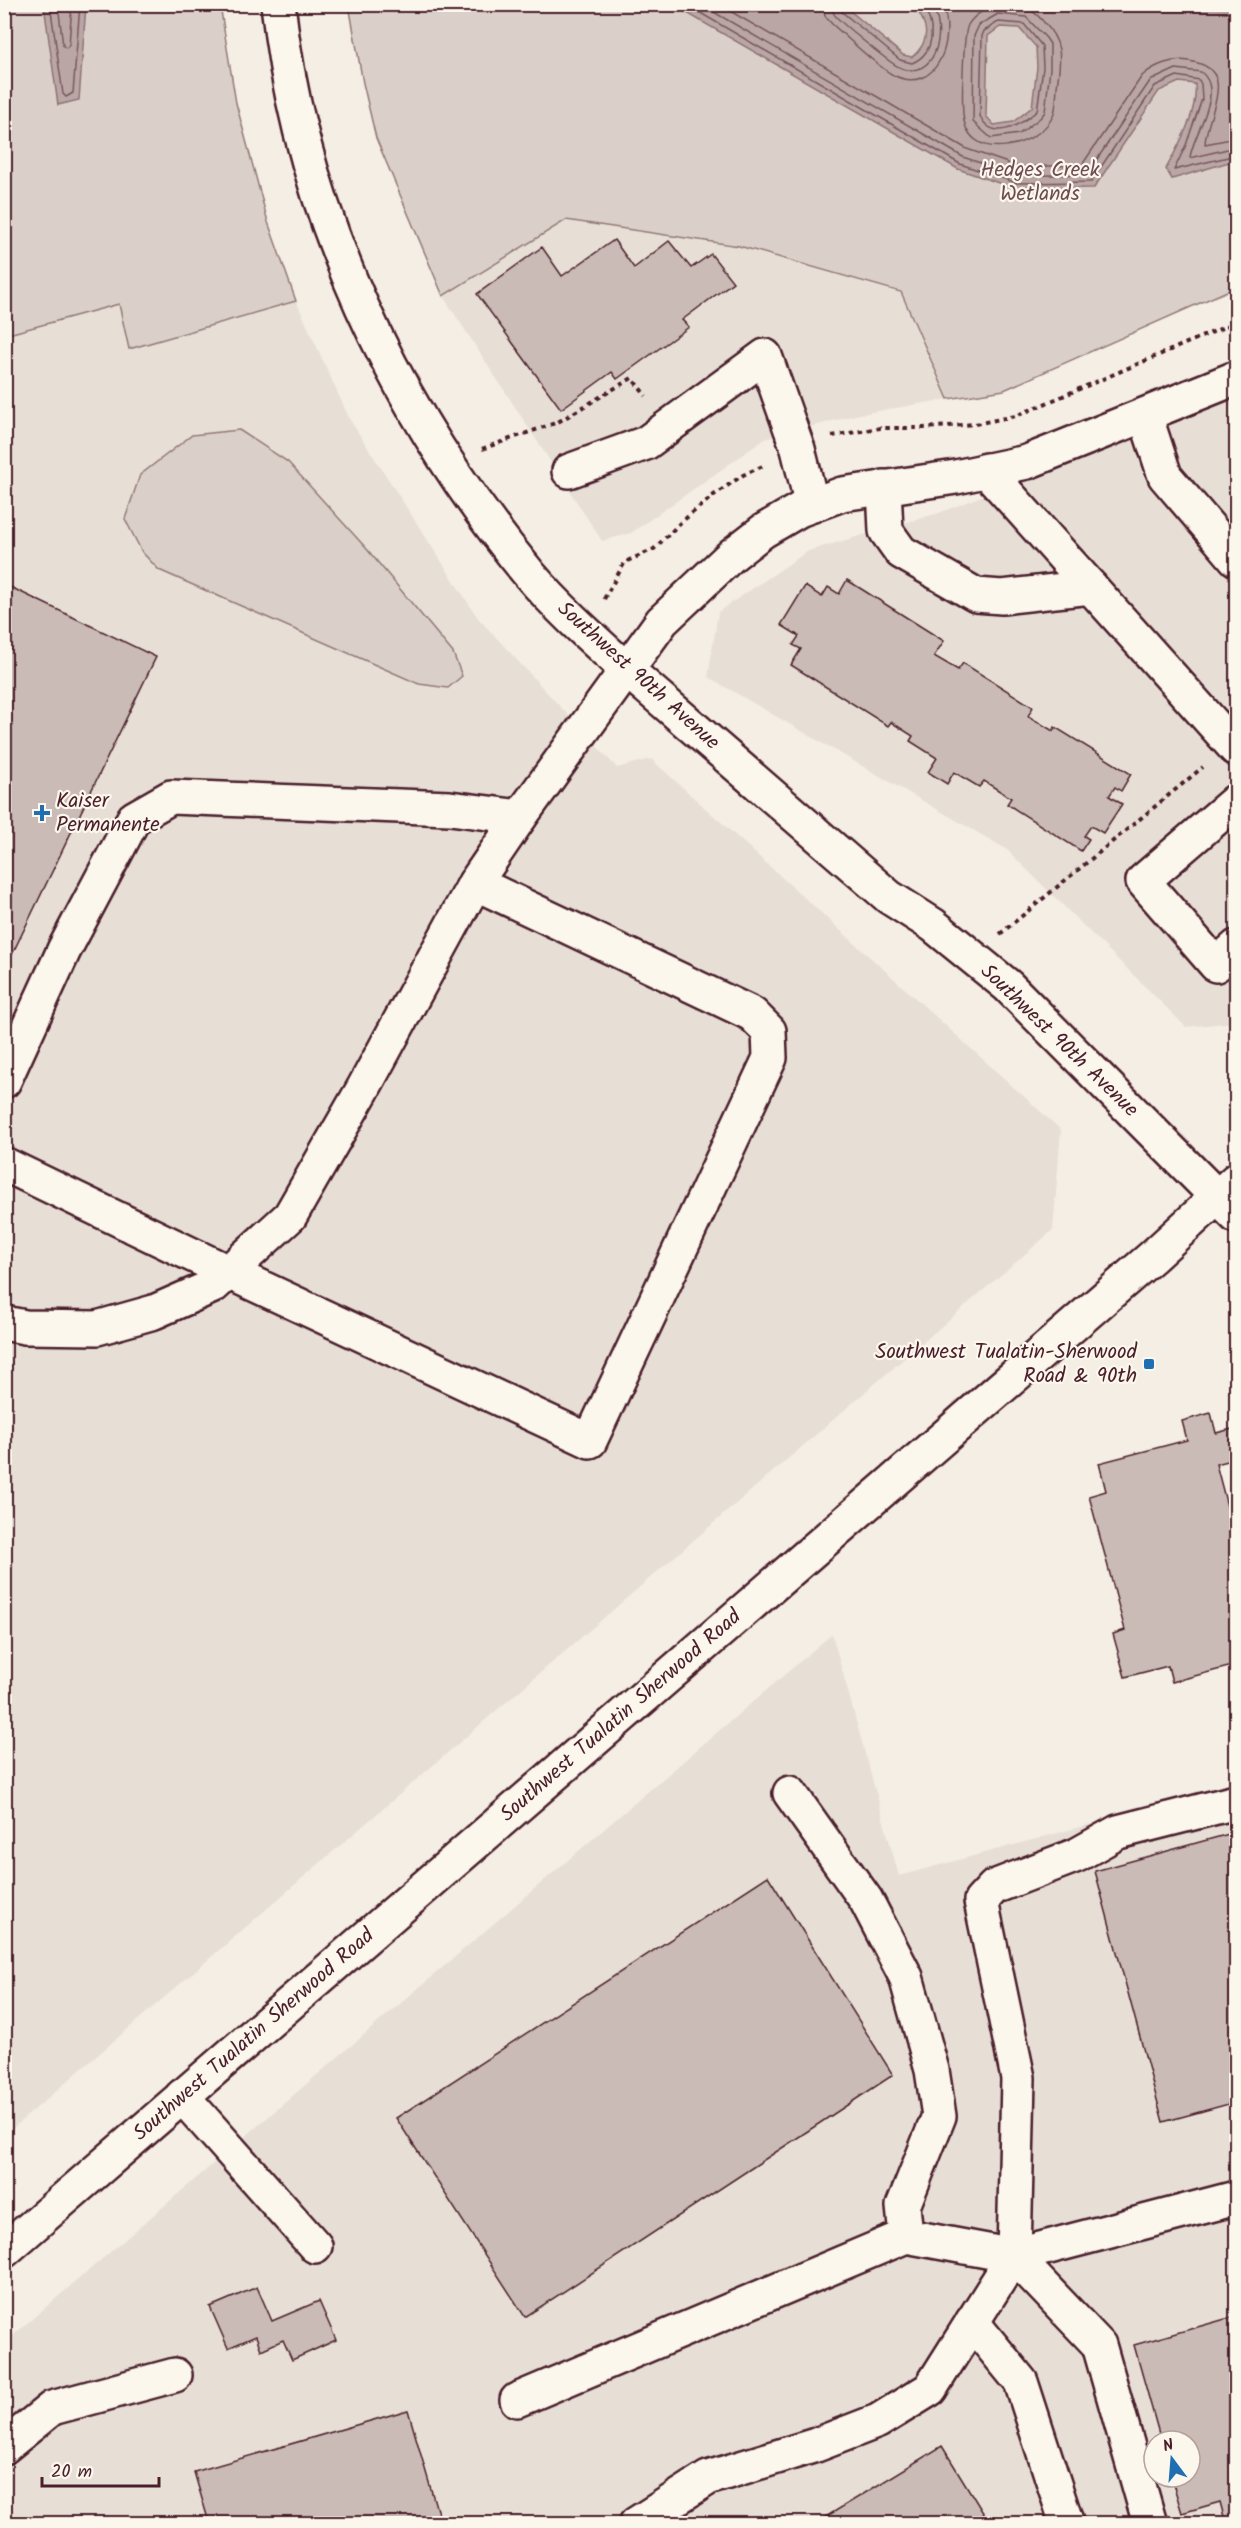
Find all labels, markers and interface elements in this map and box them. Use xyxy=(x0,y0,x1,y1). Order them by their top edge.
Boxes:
park label: Hedges Creek Wetlands xyxy=(980,154,1100,211)
street label: Southwest 90th Avenue xyxy=(549,594,727,759)
place label: Kaiser Permanente xyxy=(56,785,160,842)
marker: Kaiser Permanente xyxy=(33,804,51,822)
street label: Southwest 90th Avenue xyxy=(972,956,1146,1126)
place label: Southwest Tualatin-Sherwood Road & 90th xyxy=(875,1336,1138,1393)
marker: Southwest Tualatin-Sherwood Road & 90th xyxy=(1142,1357,1156,1371)
street label: Southwest Tualatin Sherwood Road xyxy=(493,1601,750,1831)
street label: Southwest Tualatin Sherwood Road xyxy=(126,1920,383,2150)
north arrow xyxy=(1142,2429,1202,2489)
text: N xyxy=(1160,2433,1177,2459)
scale bar xyxy=(42,2450,159,2488)
text: 20 m xyxy=(51,2458,92,2487)

